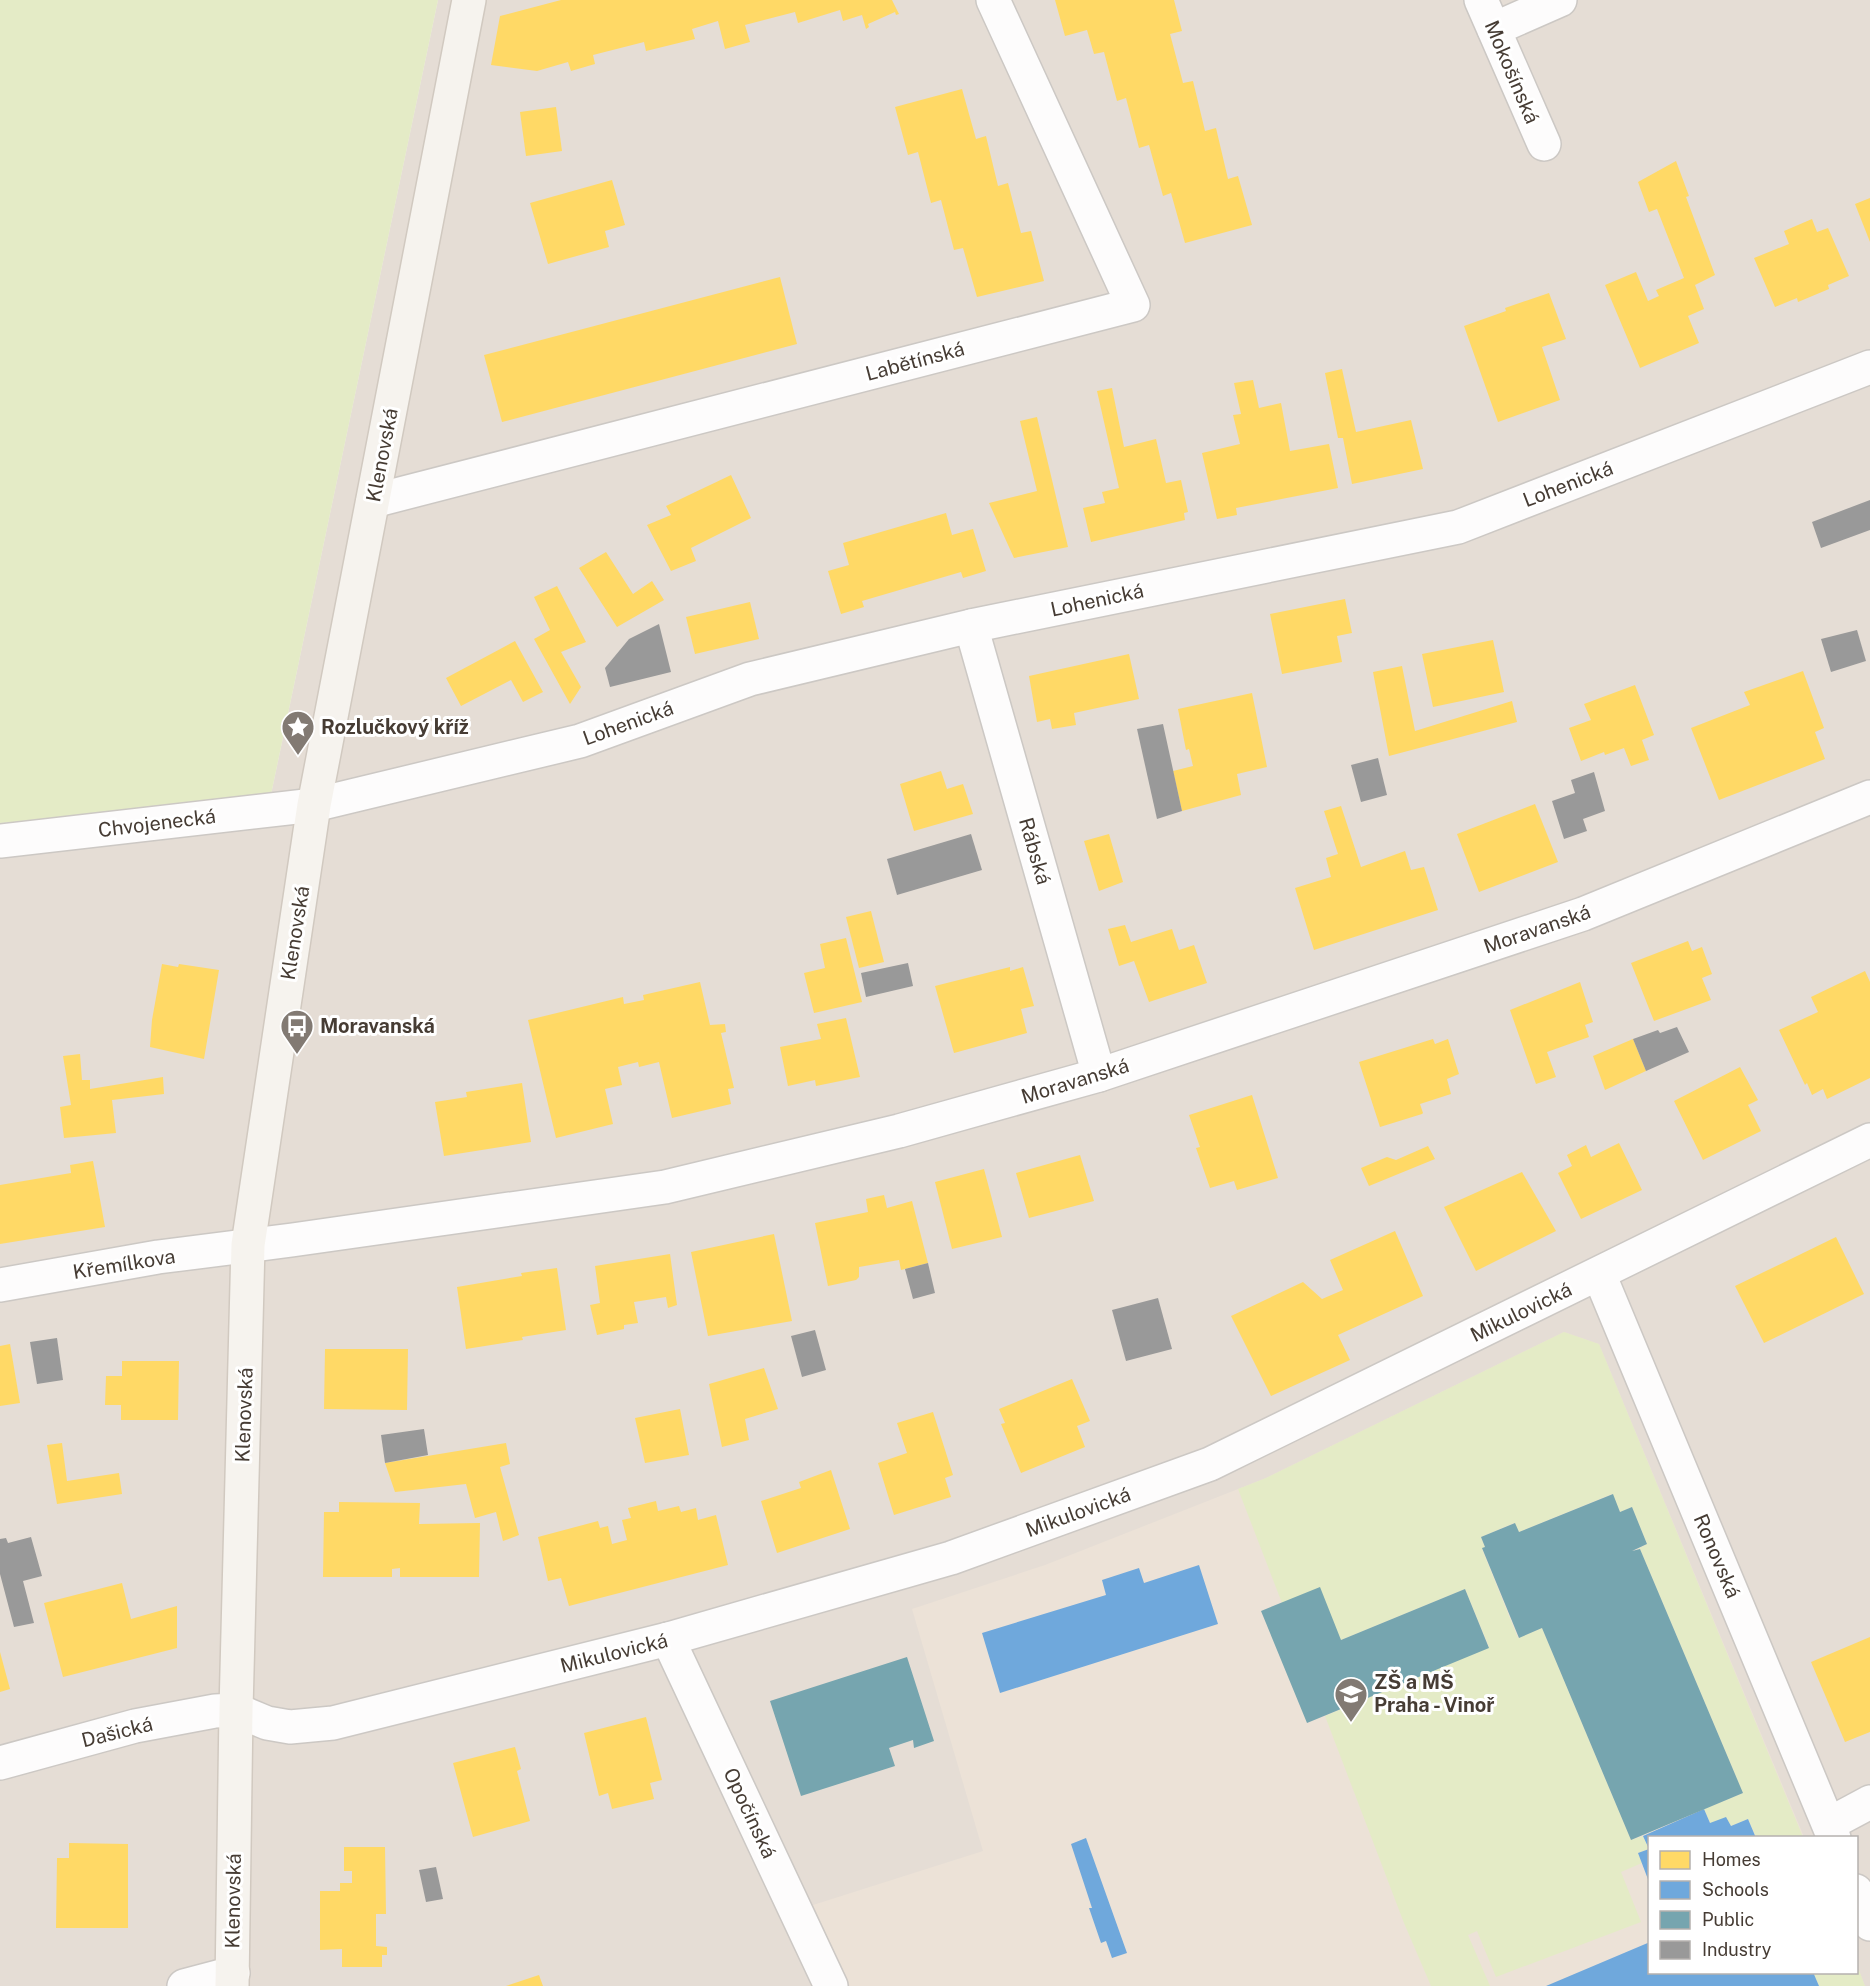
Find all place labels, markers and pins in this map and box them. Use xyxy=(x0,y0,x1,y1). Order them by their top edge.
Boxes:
place icon: Rozlučkový kříž xyxy=(280,709,316,756)
place label: Rozlučkový kříž xyxy=(321,715,469,739)
bus stop icon: Moravanská xyxy=(279,1008,315,1055)
place label: Moravanská xyxy=(320,1014,435,1038)
place label: ZŠ a MŠ Praha - Vinoř xyxy=(1374,1669,1495,1717)
school or university icon: ZŠ a MŠ Praha - Vinoř xyxy=(1333,1676,1369,1723)

